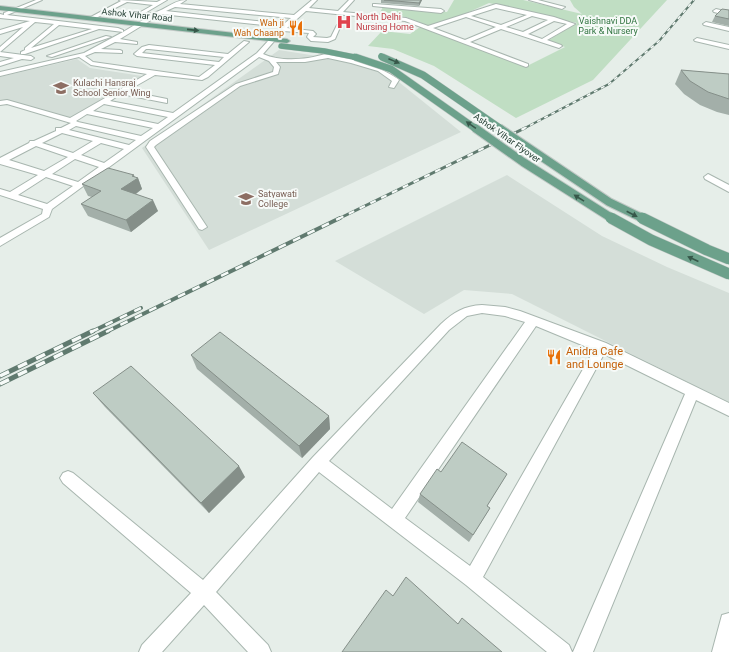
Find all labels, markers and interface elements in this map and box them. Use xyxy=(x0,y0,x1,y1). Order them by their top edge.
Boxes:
street label: Ashok Vihar Road xyxy=(101,6,173,24)
place label: North Delhi Nursing Home xyxy=(356,12,414,32)
hospital icon: North Delhi Nursing Home xyxy=(335,13,353,31)
park label: Vaishnavi DDA Park & Nursery xyxy=(578,16,638,36)
place label: Wah ji Wah Chaanp xyxy=(233,18,284,38)
restaurant icon: Wah ji Wah Chaanp xyxy=(287,19,305,37)
one-way arrow xyxy=(187,27,199,33)
one-way arrow xyxy=(388,59,400,65)
place label: Kulachi Hansraj School Senior Wing xyxy=(73,78,151,98)
school or university icon: Kulachi Hansraj School Senior Wing xyxy=(52,79,70,97)
street label: Ashok Vihar Flyover xyxy=(472,111,542,165)
one-way arrow xyxy=(466,121,476,129)
place label: Satyawati College xyxy=(258,189,297,209)
school or university icon: Satyawati College xyxy=(237,190,255,208)
one-way arrow xyxy=(573,194,584,202)
one-way arrow xyxy=(627,211,638,217)
one-way arrow xyxy=(687,256,699,262)
place label: Anidra Cafe and Lounge xyxy=(566,345,624,371)
restaurant icon: Anidra Cafe and Lounge xyxy=(545,348,563,366)

